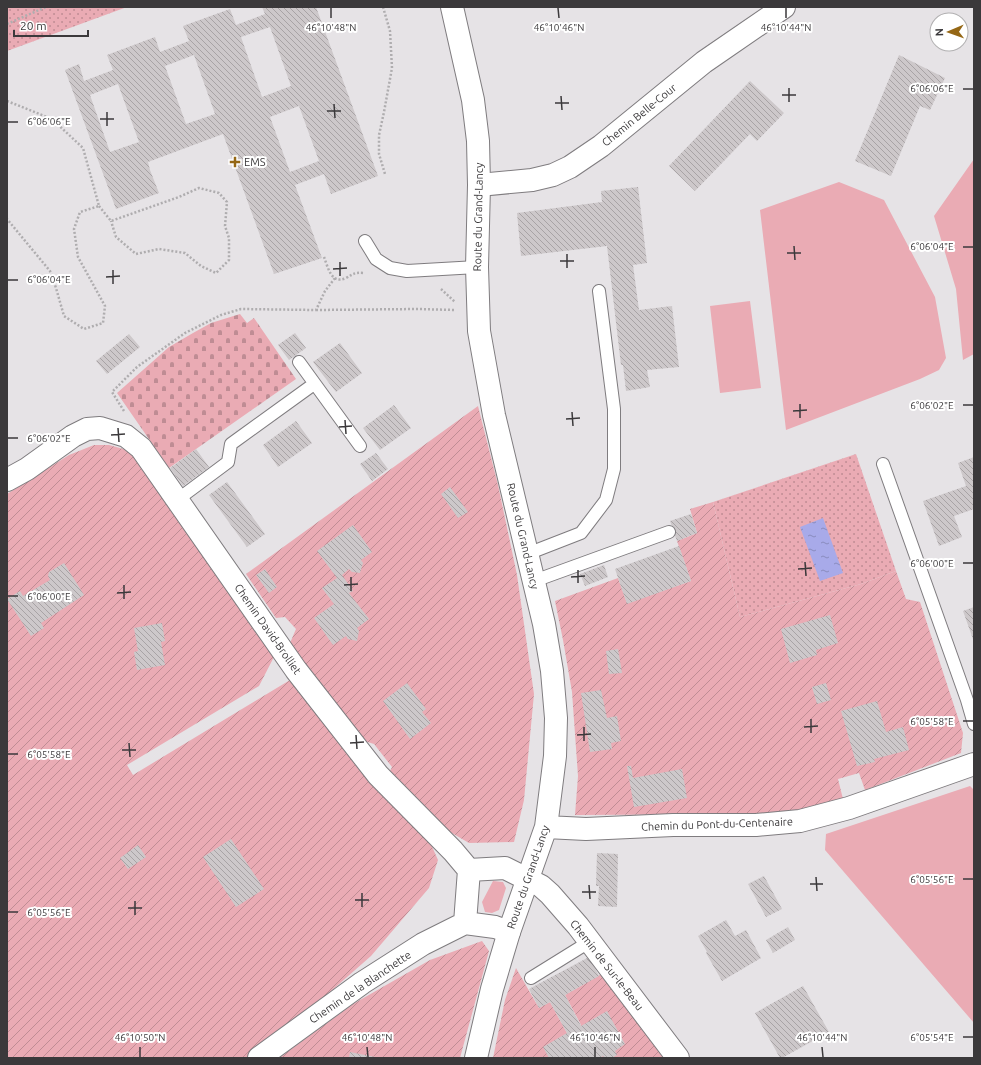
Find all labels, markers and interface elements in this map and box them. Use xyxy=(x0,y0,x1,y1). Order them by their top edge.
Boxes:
scale bar xyxy=(14,12,88,38)
north arrow xyxy=(929,12,969,52)
text: 20 m xyxy=(20,19,47,32)
text: 46°10'48"N xyxy=(306,22,356,33)
text: 46°10'46"N xyxy=(534,22,584,33)
text: 46°10'44"N xyxy=(761,22,811,33)
text: N xyxy=(933,28,945,37)
street label: Chemin Belle-Cour xyxy=(600,81,679,149)
text: 6°06'06"E xyxy=(910,83,954,94)
text: 6°06'06"E xyxy=(27,116,71,127)
marker: EMS xyxy=(229,156,241,168)
place label: EMS xyxy=(244,156,266,168)
street label: Route du Grand-Lancy xyxy=(471,162,485,271)
text: 6°06'04"E xyxy=(910,241,954,252)
text: 6°06'04"E xyxy=(27,274,71,285)
text: 6°06'02"E xyxy=(910,400,954,411)
text: 6°06'02"E xyxy=(27,433,71,444)
street label: Route du Grand-Lancy xyxy=(505,482,541,591)
text: 6°06'00"E xyxy=(910,558,954,569)
street label: Chemin David-Brolliet xyxy=(232,582,304,677)
text: 6°06'00"E xyxy=(27,591,71,602)
text: 6°05'58"E xyxy=(910,716,954,727)
text: 6°05'58"E xyxy=(27,749,71,760)
street label: Chemin du Pont-du-Centenaire xyxy=(641,815,793,833)
street label: Route du Grand-Lancy xyxy=(505,823,552,930)
text: 6°05'56"E xyxy=(910,874,954,885)
text: 6°05'56"E xyxy=(27,907,71,918)
street label: Chemin de Sur-le-Beau xyxy=(568,917,646,1013)
street label: Chemin de la Blanchette xyxy=(307,948,413,1026)
text: 46°10'50"N xyxy=(115,1032,165,1043)
text: 46°10'48"N xyxy=(342,1032,392,1043)
text: 46°10'46"N xyxy=(570,1032,620,1043)
text: 46°10'44"N xyxy=(797,1032,847,1043)
text: 6°05'54"E xyxy=(910,1032,954,1043)

